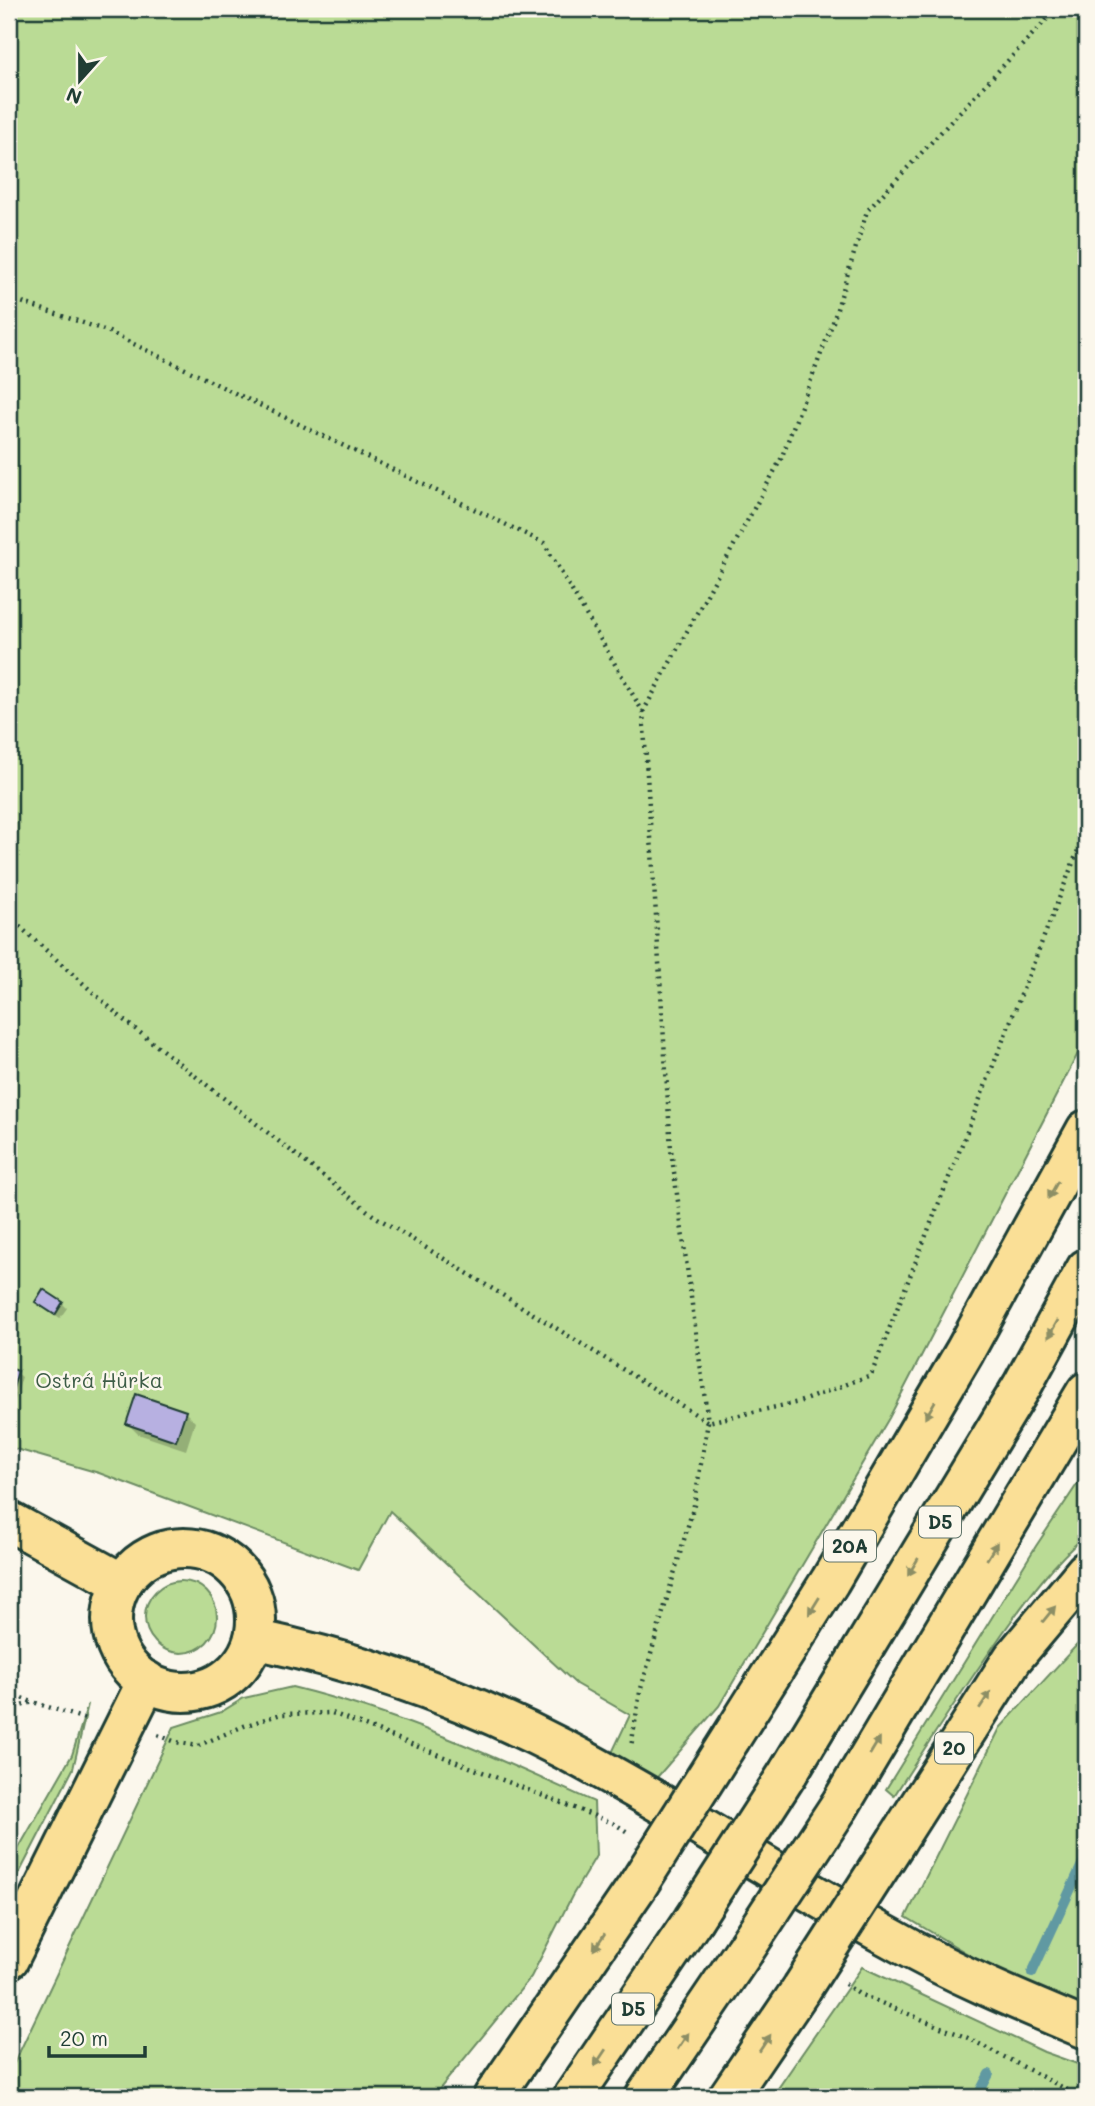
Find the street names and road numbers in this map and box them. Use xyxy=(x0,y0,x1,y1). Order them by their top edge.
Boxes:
road number: D5 xyxy=(919,1506,961,1538)
road number: 20A xyxy=(824,1530,876,1562)
road number: 20 xyxy=(935,1732,973,1764)
road number: D5 xyxy=(612,1994,654,2024)

